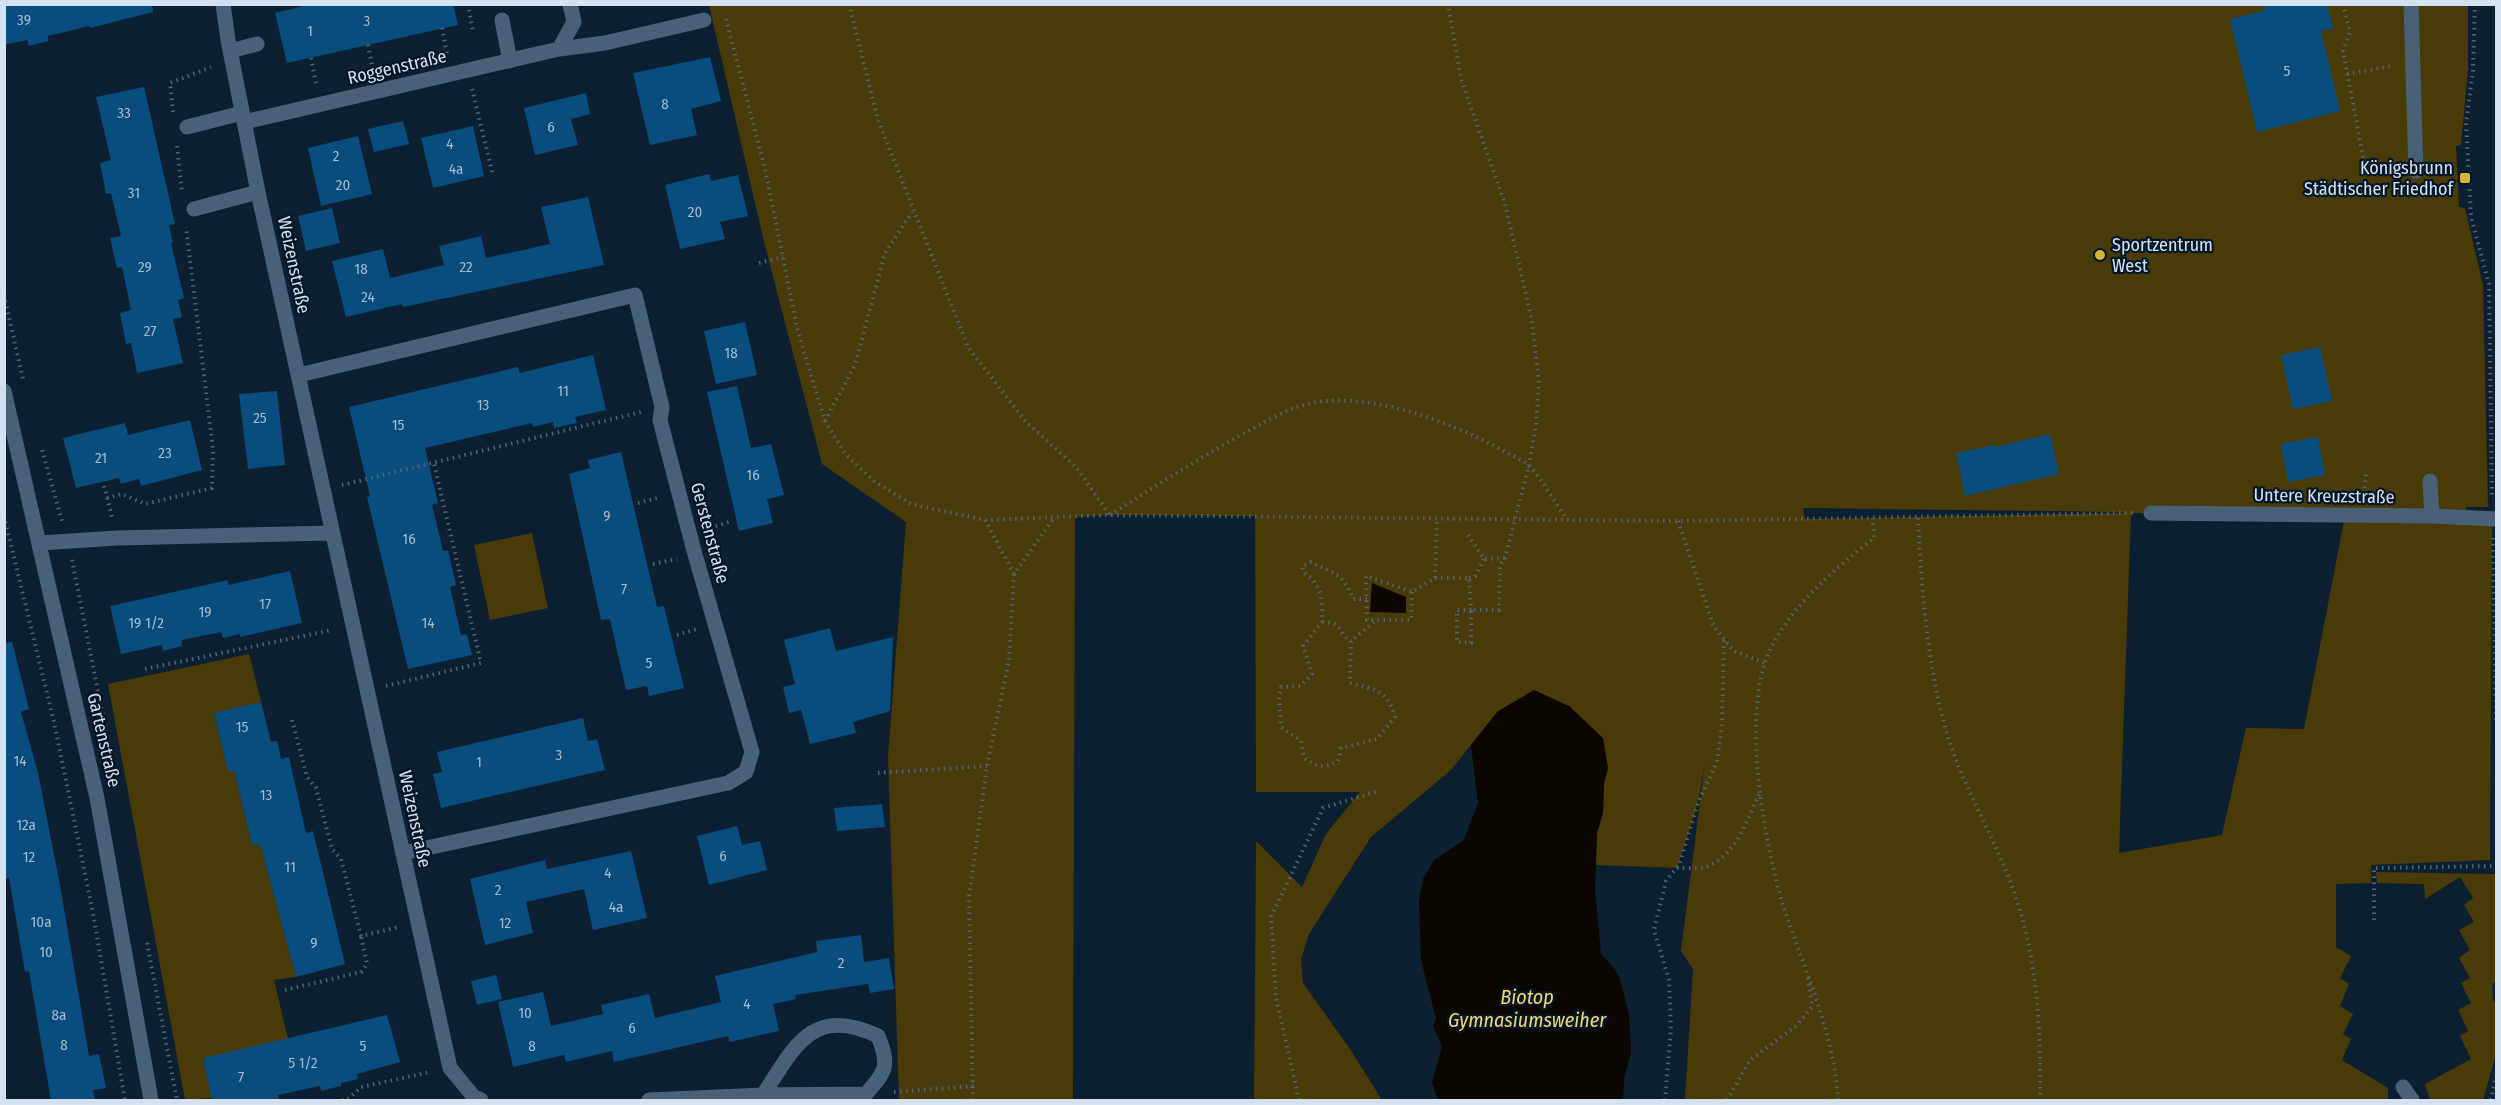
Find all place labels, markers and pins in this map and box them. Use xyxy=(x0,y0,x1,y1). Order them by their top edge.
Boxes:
place label: Königsbrunn Städtischer Friedhof xyxy=(2304,157,2454,200)
marker: Königsbrunn Städtischer Friedhof xyxy=(2458,171,2472,185)
place label: Sportzentrum West xyxy=(2112,234,2213,277)
marker: Sportzentrum West xyxy=(2093,248,2107,262)

